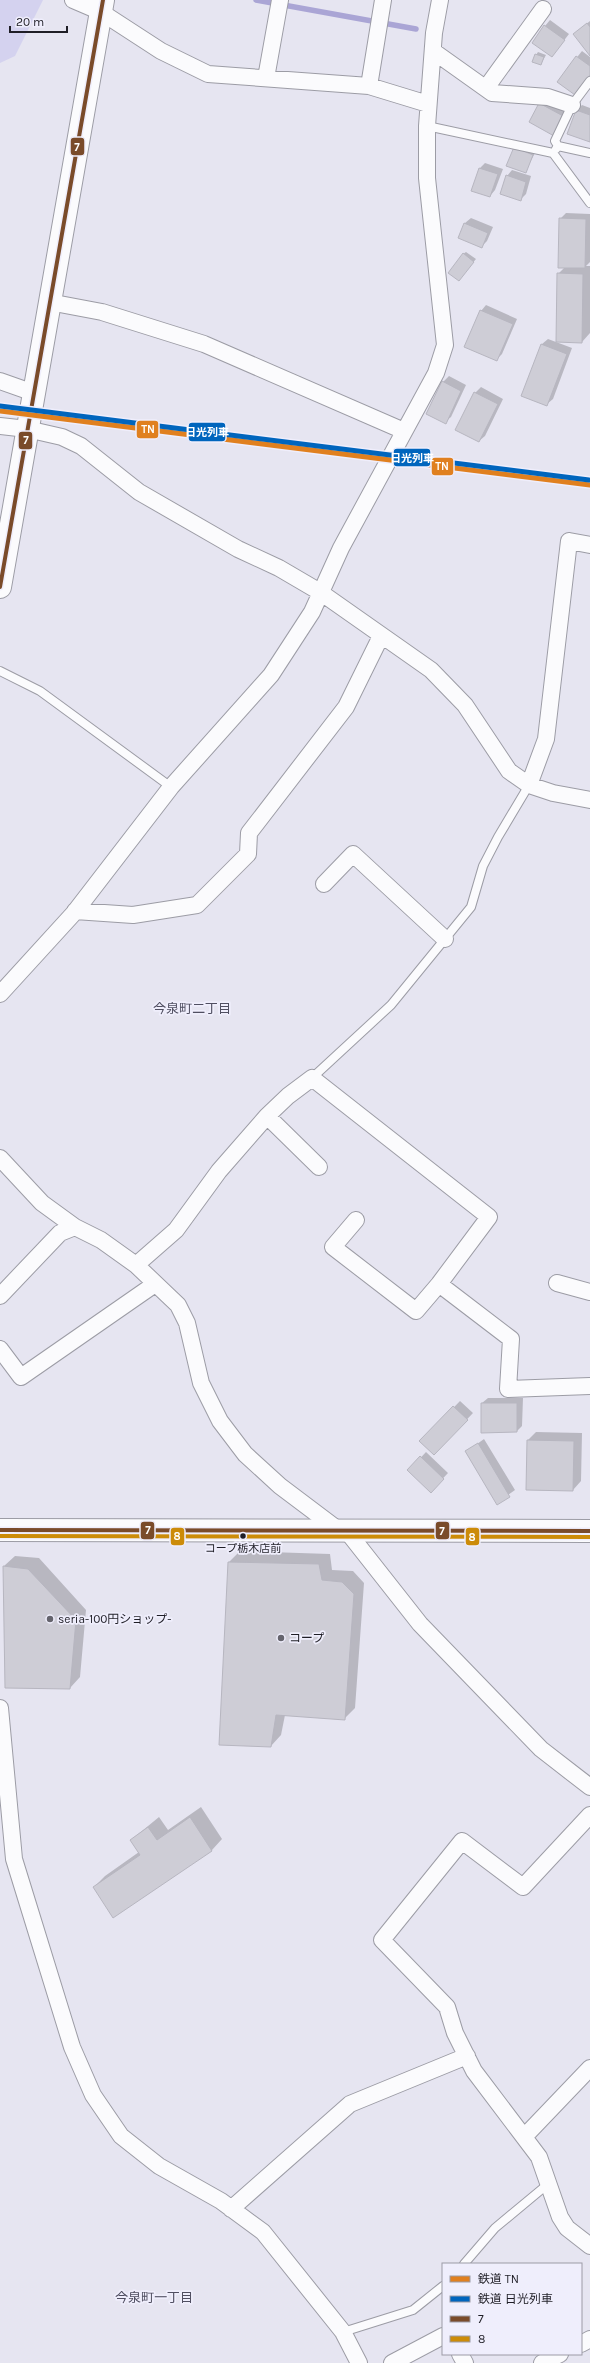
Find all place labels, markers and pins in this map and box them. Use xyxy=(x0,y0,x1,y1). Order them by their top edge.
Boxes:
marker: コープ栃木店前 xyxy=(238,1531,248,1541)
place label: コープ栃木店前 xyxy=(205,1542,281,1555)
place label: seria-100円ショップ- xyxy=(58,1612,172,1626)
marker: seria-100円ショップ- xyxy=(45,1614,55,1624)
place label: コープ xyxy=(289,1631,324,1645)
marker: コープ xyxy=(276,1633,286,1643)

